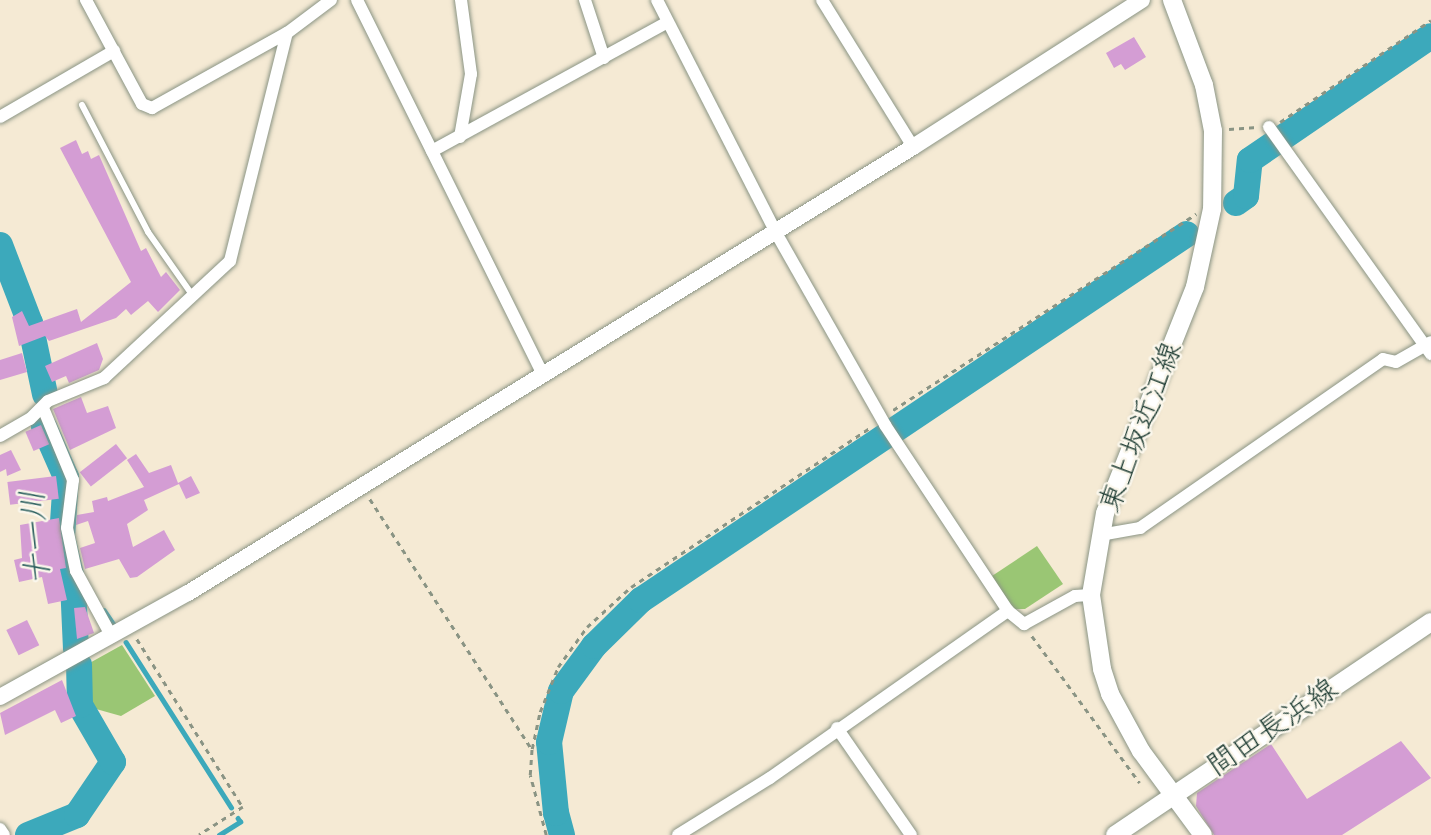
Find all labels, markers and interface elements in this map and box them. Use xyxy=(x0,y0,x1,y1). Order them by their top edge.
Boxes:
street label: 東上坂近江線 xyxy=(1091,337,1189,517)
water label: 十一川 xyxy=(13,489,59,587)
street label: 間田長浜線 xyxy=(1200,670,1344,784)

